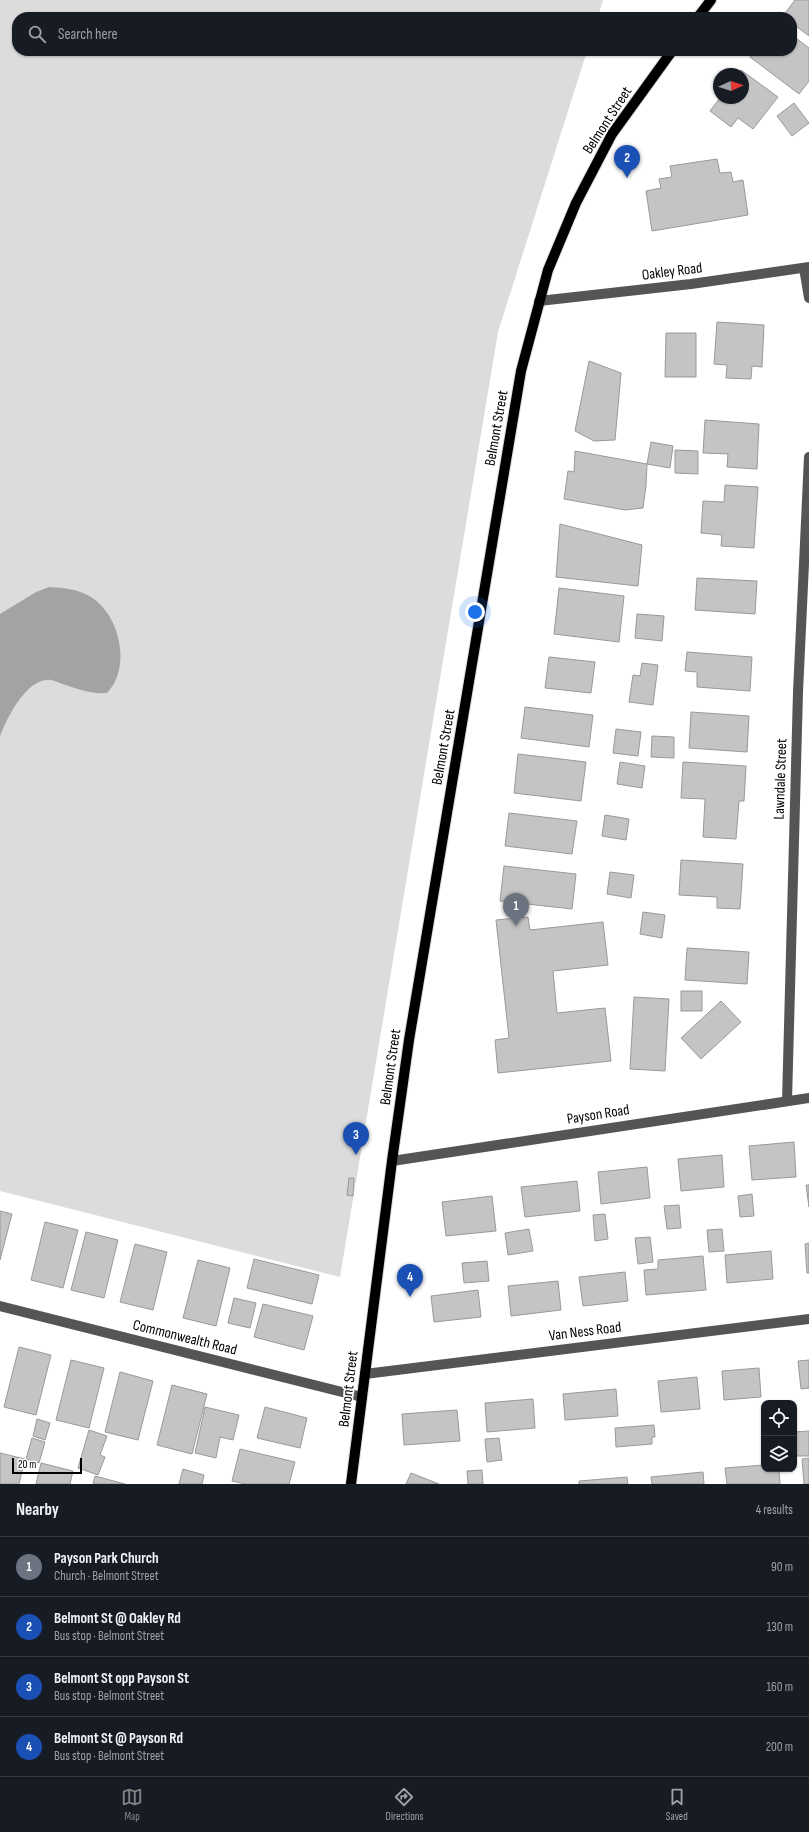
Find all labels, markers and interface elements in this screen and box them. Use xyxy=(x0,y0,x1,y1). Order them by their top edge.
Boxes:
search box xyxy=(12,12,797,56)
icon: search xyxy=(26,23,48,45)
text: Search here xyxy=(58,25,118,44)
north arrow xyxy=(713,68,749,104)
street label: Belmont Street xyxy=(579,83,636,158)
pin: 2 xyxy=(614,145,640,178)
street label: Oakley Road xyxy=(641,258,703,285)
street label: Belmont Street xyxy=(480,388,513,467)
your location xyxy=(465,602,485,622)
street label: Belmont Street xyxy=(427,707,460,786)
street label: Lawndale Street xyxy=(770,738,791,820)
pin: 1 xyxy=(503,893,529,926)
street label: Belmont Street xyxy=(376,1027,405,1106)
street label: Payson Road xyxy=(565,1100,631,1129)
pin: 3 xyxy=(343,1122,369,1155)
pin: 4 xyxy=(397,1264,423,1297)
street label: Commonwealth Road xyxy=(131,1315,239,1360)
street label: Van Ness Road xyxy=(548,1318,622,1345)
street label: Belmont Street xyxy=(334,1350,363,1428)
map controls xyxy=(761,1400,797,1472)
button: locate xyxy=(761,1400,797,1436)
button: layers xyxy=(761,1436,797,1472)
scale bar xyxy=(12,1456,82,1475)
text: 20 m xyxy=(18,1458,36,1471)
text: Nearby xyxy=(16,1500,59,1520)
text: 4 results xyxy=(756,1502,793,1518)
text: Payson Park Church xyxy=(54,1549,159,1568)
text: 1 xyxy=(26,1559,32,1575)
text: 90 m xyxy=(771,1559,793,1575)
text: Church · Belmont Street xyxy=(54,1568,159,1584)
text: Belmont St @ Oakley Rd xyxy=(54,1609,181,1628)
text: 2 xyxy=(26,1619,32,1635)
text: 130 m xyxy=(767,1619,793,1635)
text: Bus stop · Belmont Street xyxy=(54,1628,164,1644)
text: Belmont St opp Payson St xyxy=(54,1669,189,1688)
text: 3 xyxy=(26,1679,32,1695)
text: 160 m xyxy=(767,1679,793,1695)
text: Bus stop · Belmont Street xyxy=(54,1688,164,1704)
text: Belmont St @ Payson Rd xyxy=(54,1729,183,1748)
text: 4 xyxy=(26,1739,32,1755)
text: 200 m xyxy=(766,1739,793,1755)
text: Bus stop · Belmont Street xyxy=(54,1748,164,1764)
tab: Map xyxy=(121,1786,143,1823)
tab: Directions xyxy=(386,1786,423,1823)
tab: Saved xyxy=(666,1786,688,1823)

